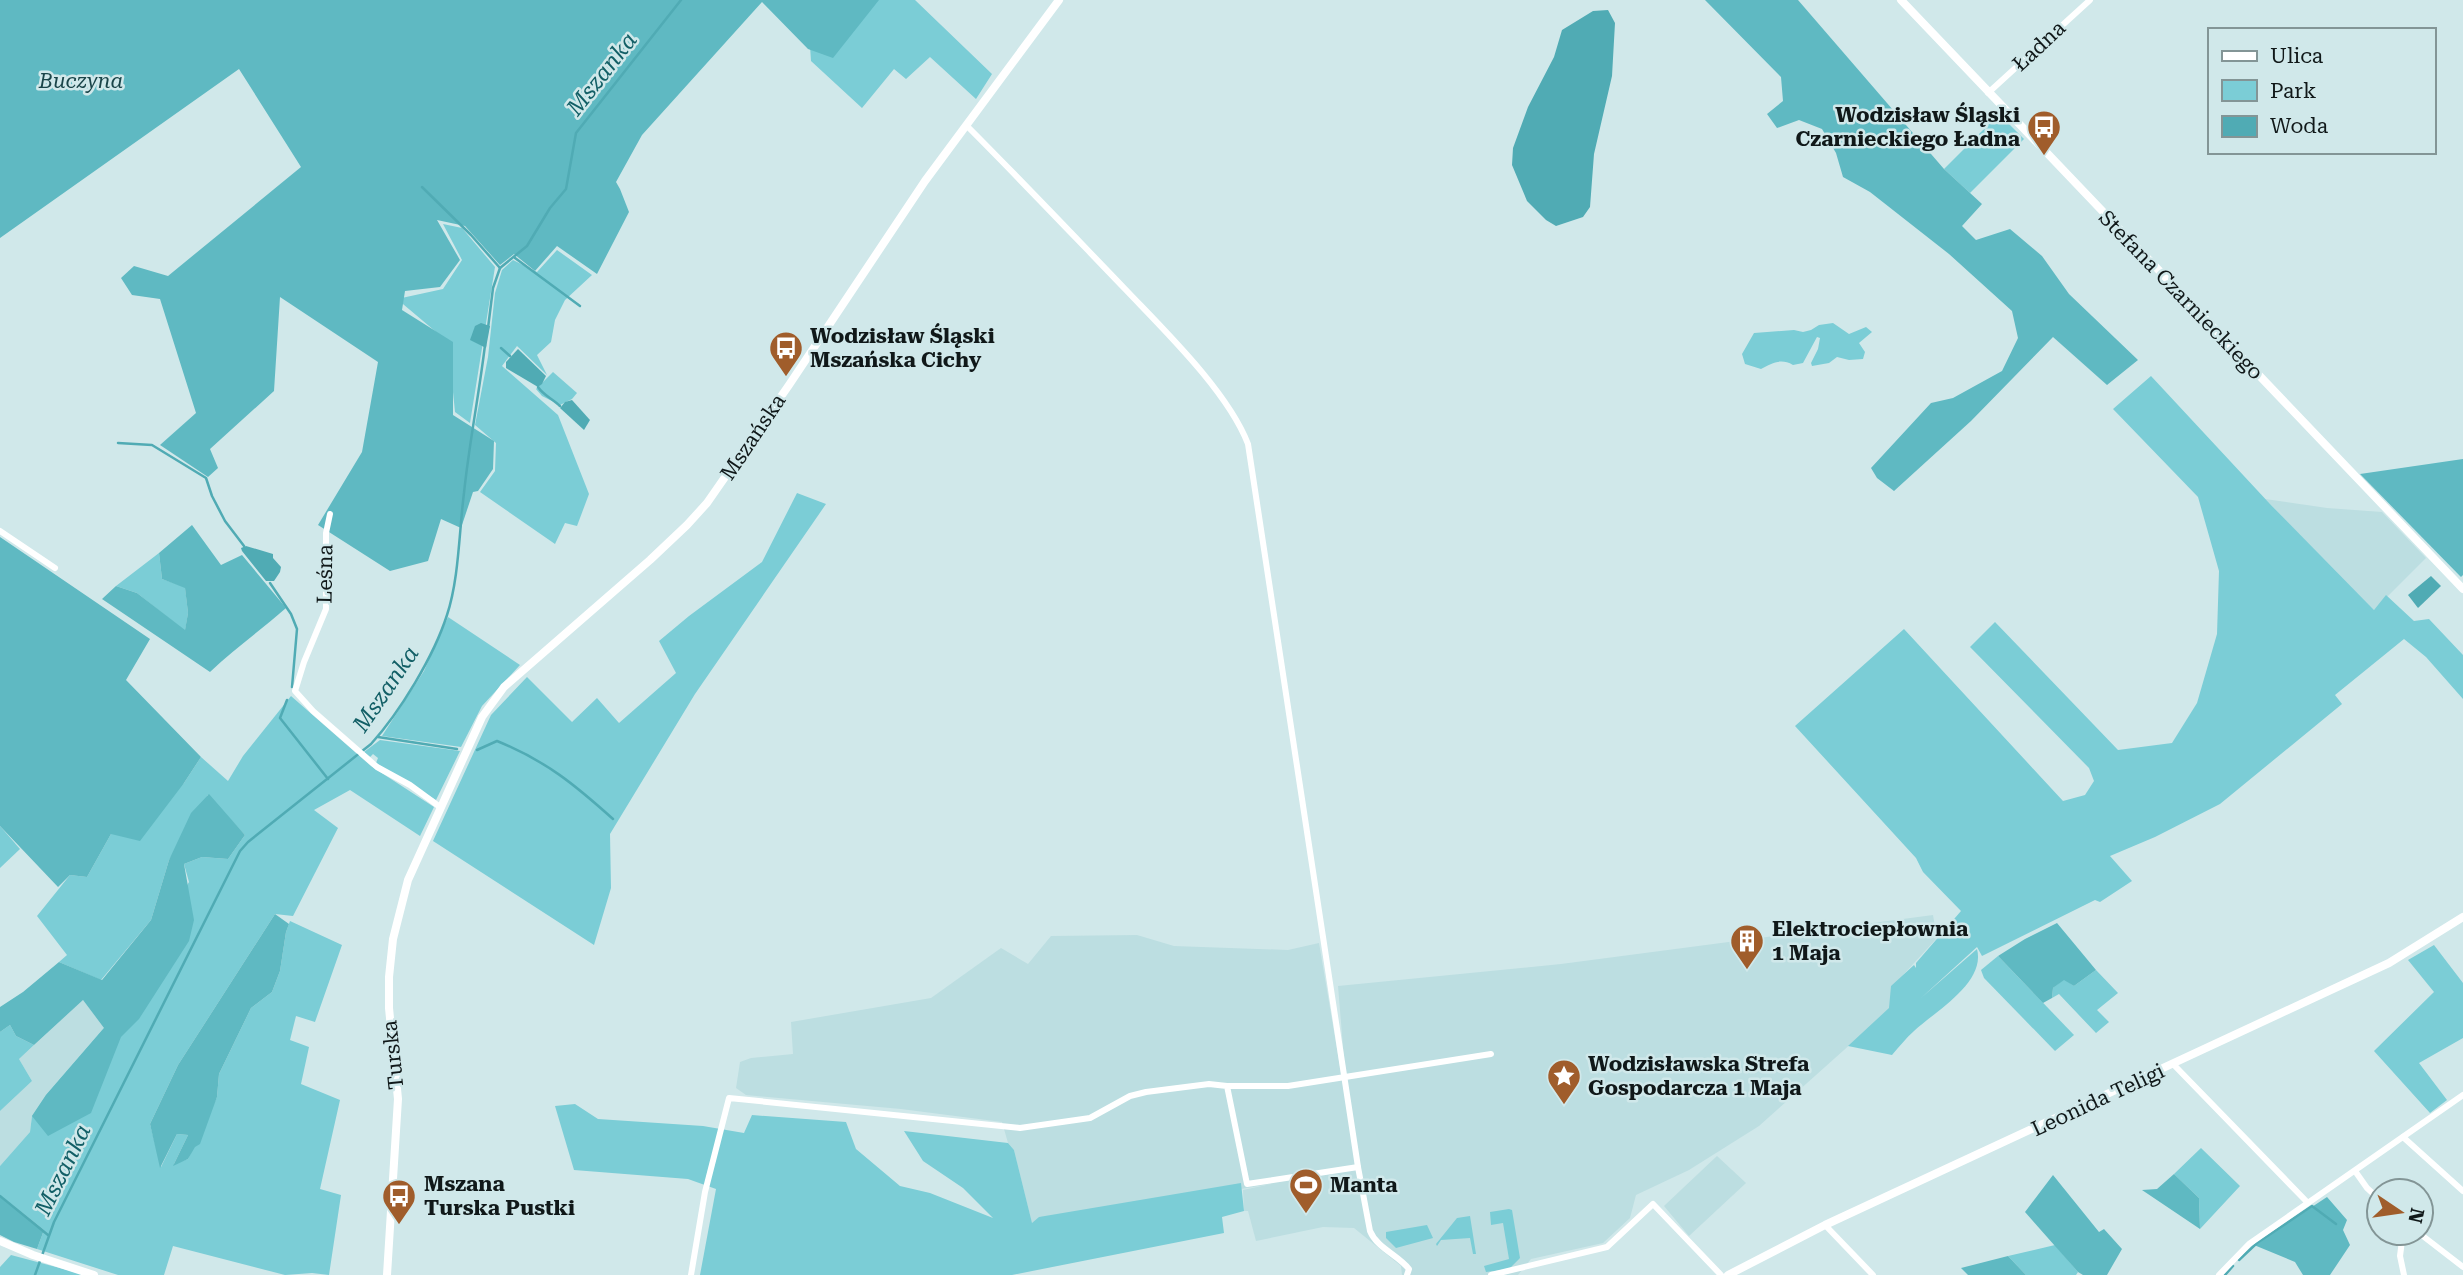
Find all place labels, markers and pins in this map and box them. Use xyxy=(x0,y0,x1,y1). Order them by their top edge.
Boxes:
place label: Wodzisław Śląski Czarnieckiego Ładna xyxy=(1795,102,2021,151)
bus stop icon: Wodzisław Śląski Czarnieckiego Ładna xyxy=(2025,108,2063,157)
place label: Wodzisław Śląski Mszańska Cichy xyxy=(810,323,995,372)
bus stop icon: Wodzisław Śląski Mszańska Cichy xyxy=(767,329,805,378)
place label: Elektrociepłownia 1 Maja xyxy=(1772,917,1969,965)
building icon: Elektrociepłownia 1 Maja xyxy=(1728,922,1766,971)
place label: Wodzisławska Strefa Gospodarcza 1 Maja xyxy=(1588,1052,1810,1100)
place icon: Wodzisławska Strefa Gospodarcza 1 Maja xyxy=(1545,1057,1583,1106)
sports icon: Manta xyxy=(1287,1166,1325,1215)
place label: Mszana Turska Pustki xyxy=(424,1172,575,1220)
place label: Manta xyxy=(1330,1173,1398,1197)
bus stop icon: Mszana Turska Pustki xyxy=(380,1177,418,1226)

